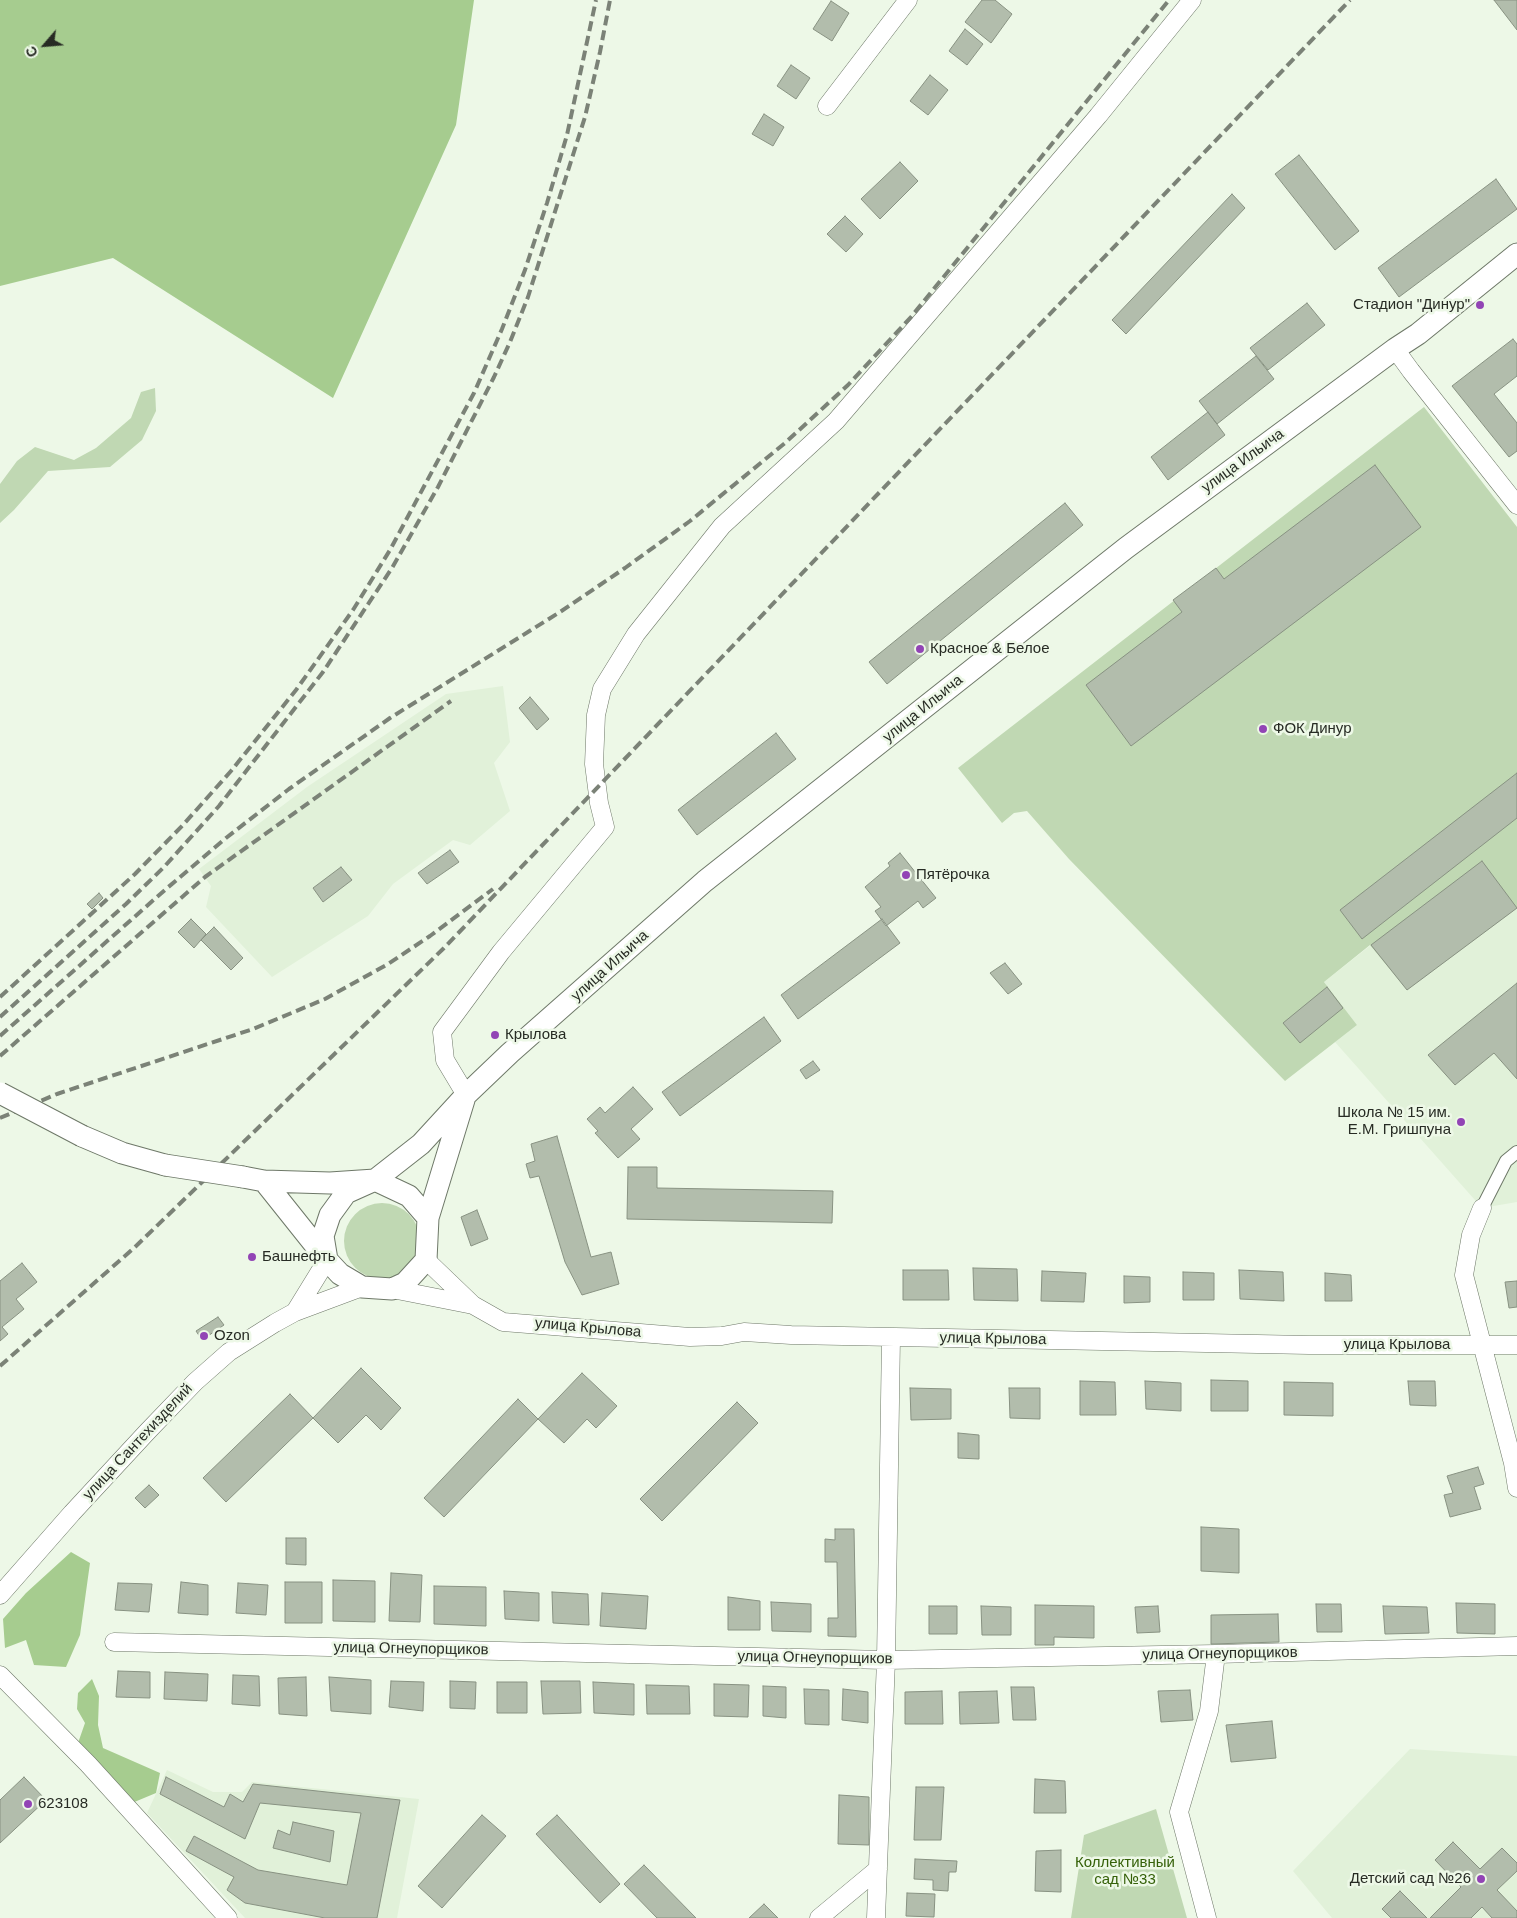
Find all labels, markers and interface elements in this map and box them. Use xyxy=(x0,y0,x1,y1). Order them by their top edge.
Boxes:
north arrow xyxy=(20,20,70,70)
text: С xyxy=(22,44,41,60)
place label: Стадион "Динур" xyxy=(1353,296,1470,314)
marker: Стадион "Динур" xyxy=(1474,299,1486,311)
street label: улица Ильича xyxy=(1198,425,1288,497)
place label: Красное & Белое xyxy=(930,640,1050,658)
marker: Красное & Белое xyxy=(914,643,926,655)
street label: улица Ильича xyxy=(880,671,966,747)
place label: ФОК Динур xyxy=(1273,720,1351,738)
marker: ФОК Динур xyxy=(1257,723,1269,735)
place label: Пятёрочка xyxy=(916,866,990,884)
marker: Пятёрочка xyxy=(900,869,912,881)
street label: улица Ильича xyxy=(568,927,652,1005)
place label: Крылова xyxy=(505,1026,566,1044)
marker: Крылова xyxy=(489,1029,501,1041)
place label: Школа № 15 им. Е.М. Гришпуна xyxy=(1337,1104,1451,1139)
marker: Школа № 15 им. Е.М. Гришпуна xyxy=(1455,1116,1467,1128)
place label: Башнефть xyxy=(262,1248,336,1266)
marker: Башнефть xyxy=(246,1251,258,1263)
street label: улица Крылова xyxy=(534,1314,642,1342)
place label: Ozon xyxy=(214,1327,250,1345)
street label: улица Крылова xyxy=(940,1329,1046,1349)
marker: Ozon xyxy=(198,1330,210,1342)
street label: улица Крылова xyxy=(1344,1336,1450,1354)
street label: улица Сантехизделий xyxy=(79,1380,197,1504)
street label: улица Огнеупорщиков xyxy=(333,1639,489,1659)
street label: улица Огнеупорщиков xyxy=(1142,1644,1298,1664)
street label: улица Огнеупорщиков xyxy=(737,1648,893,1668)
place label: 623108 xyxy=(38,1795,88,1813)
marker: 623108 xyxy=(22,1798,34,1810)
park label: Коллективный сад №33 xyxy=(1075,1854,1175,1889)
place label: Детский сад №26 xyxy=(1350,1870,1471,1888)
marker: Детский сад №26 xyxy=(1475,1873,1487,1885)

